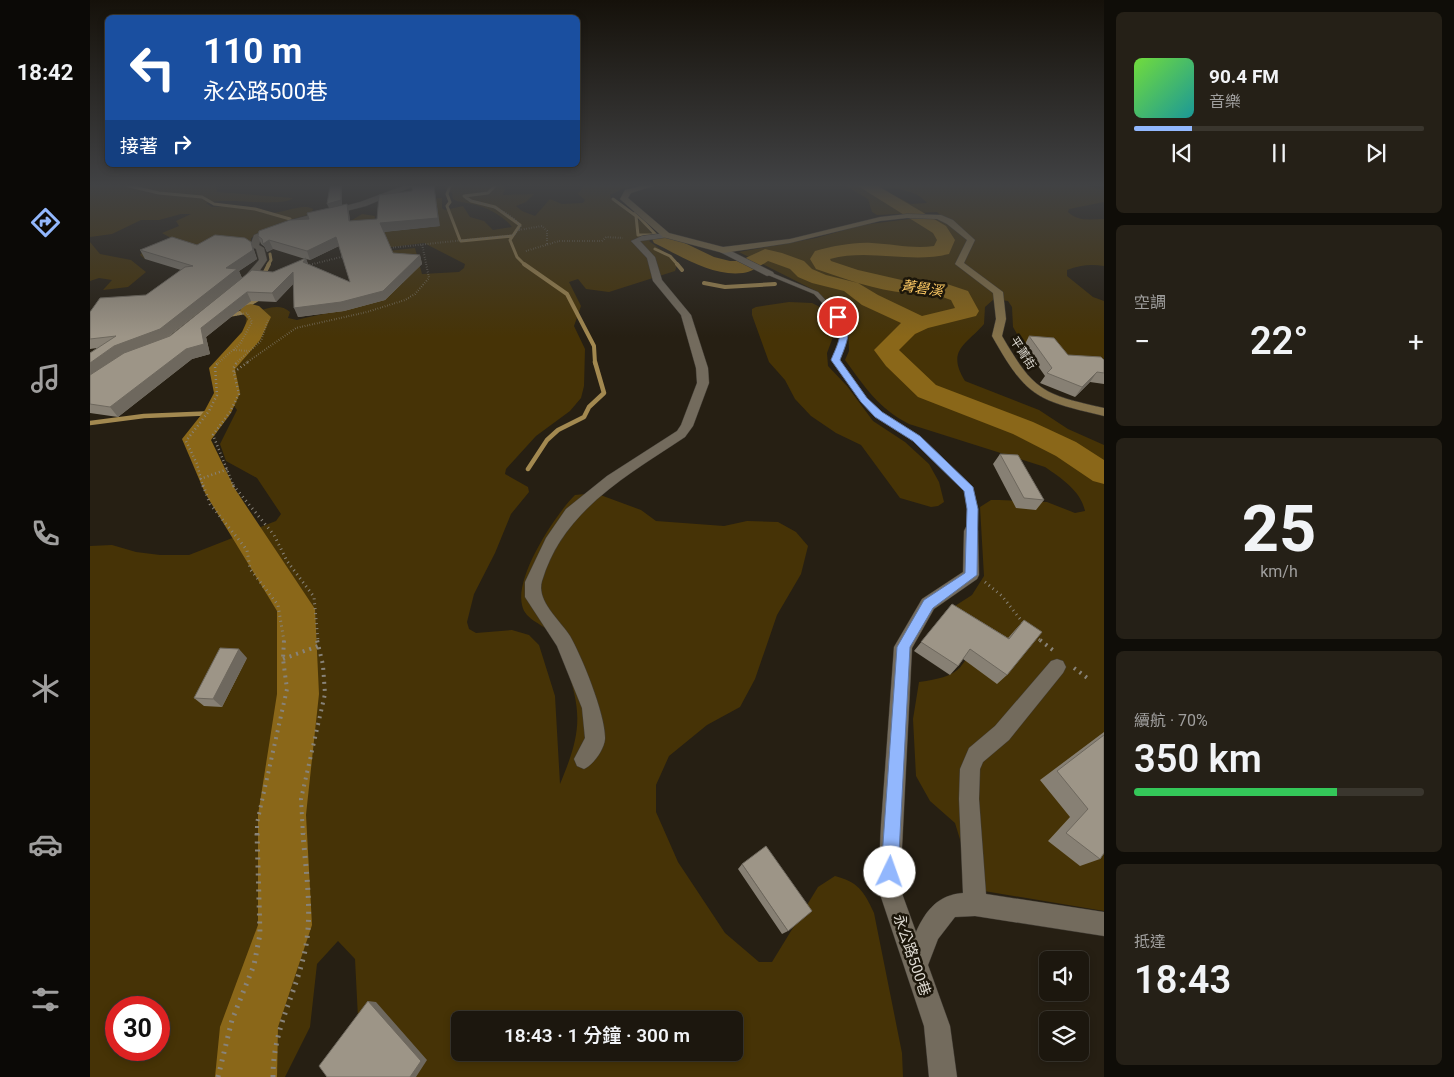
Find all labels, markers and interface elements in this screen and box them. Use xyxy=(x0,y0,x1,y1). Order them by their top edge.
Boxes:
text: 110 m xyxy=(203,31,302,72)
icon: left xyxy=(120,35,185,100)
text: 18:42 xyxy=(17,60,73,85)
text: 90.4 FM xyxy=(1209,65,1279,88)
text: 永公路500巷 xyxy=(203,79,328,104)
text: 音樂 xyxy=(1209,92,1241,111)
icon: right xyxy=(168,130,196,158)
text: 接著 xyxy=(120,135,158,158)
icon: previous xyxy=(1168,139,1196,167)
icon: pause xyxy=(1265,139,1293,167)
icon: next xyxy=(1362,139,1390,167)
icon: directions xyxy=(28,205,63,240)
water label: 菁礐溪 xyxy=(900,277,946,299)
text: 空調 xyxy=(1134,293,1166,312)
pin xyxy=(817,296,859,338)
icon: arrive xyxy=(824,303,852,331)
text: 22° xyxy=(1250,319,1308,363)
text: − xyxy=(1134,325,1150,358)
text: + xyxy=(1408,325,1424,358)
street label: 平菁街 xyxy=(1007,334,1039,372)
icon: music xyxy=(28,361,63,396)
text: 25 xyxy=(1242,491,1316,567)
icon: phone xyxy=(28,516,63,551)
text: km/h xyxy=(1260,562,1298,581)
icon: climate xyxy=(28,671,63,706)
text: 續航 · 70% xyxy=(1134,711,1208,730)
text: 350 km xyxy=(1134,737,1262,781)
icon: car xyxy=(28,827,63,862)
position arrow xyxy=(863,845,915,897)
street label: 永公路500巷 xyxy=(890,912,934,998)
text: 抵達 xyxy=(1134,932,1166,951)
map controls xyxy=(1039,951,1089,1061)
button: sound xyxy=(1039,951,1089,1001)
text: 18:43 xyxy=(1134,958,1231,1002)
icon: filters xyxy=(28,982,63,1017)
speed limit sign: 30 xyxy=(105,996,170,1061)
button: layers xyxy=(1039,1011,1089,1061)
text: 18:43 · 1 分鐘 · 300 m xyxy=(504,1024,690,1047)

